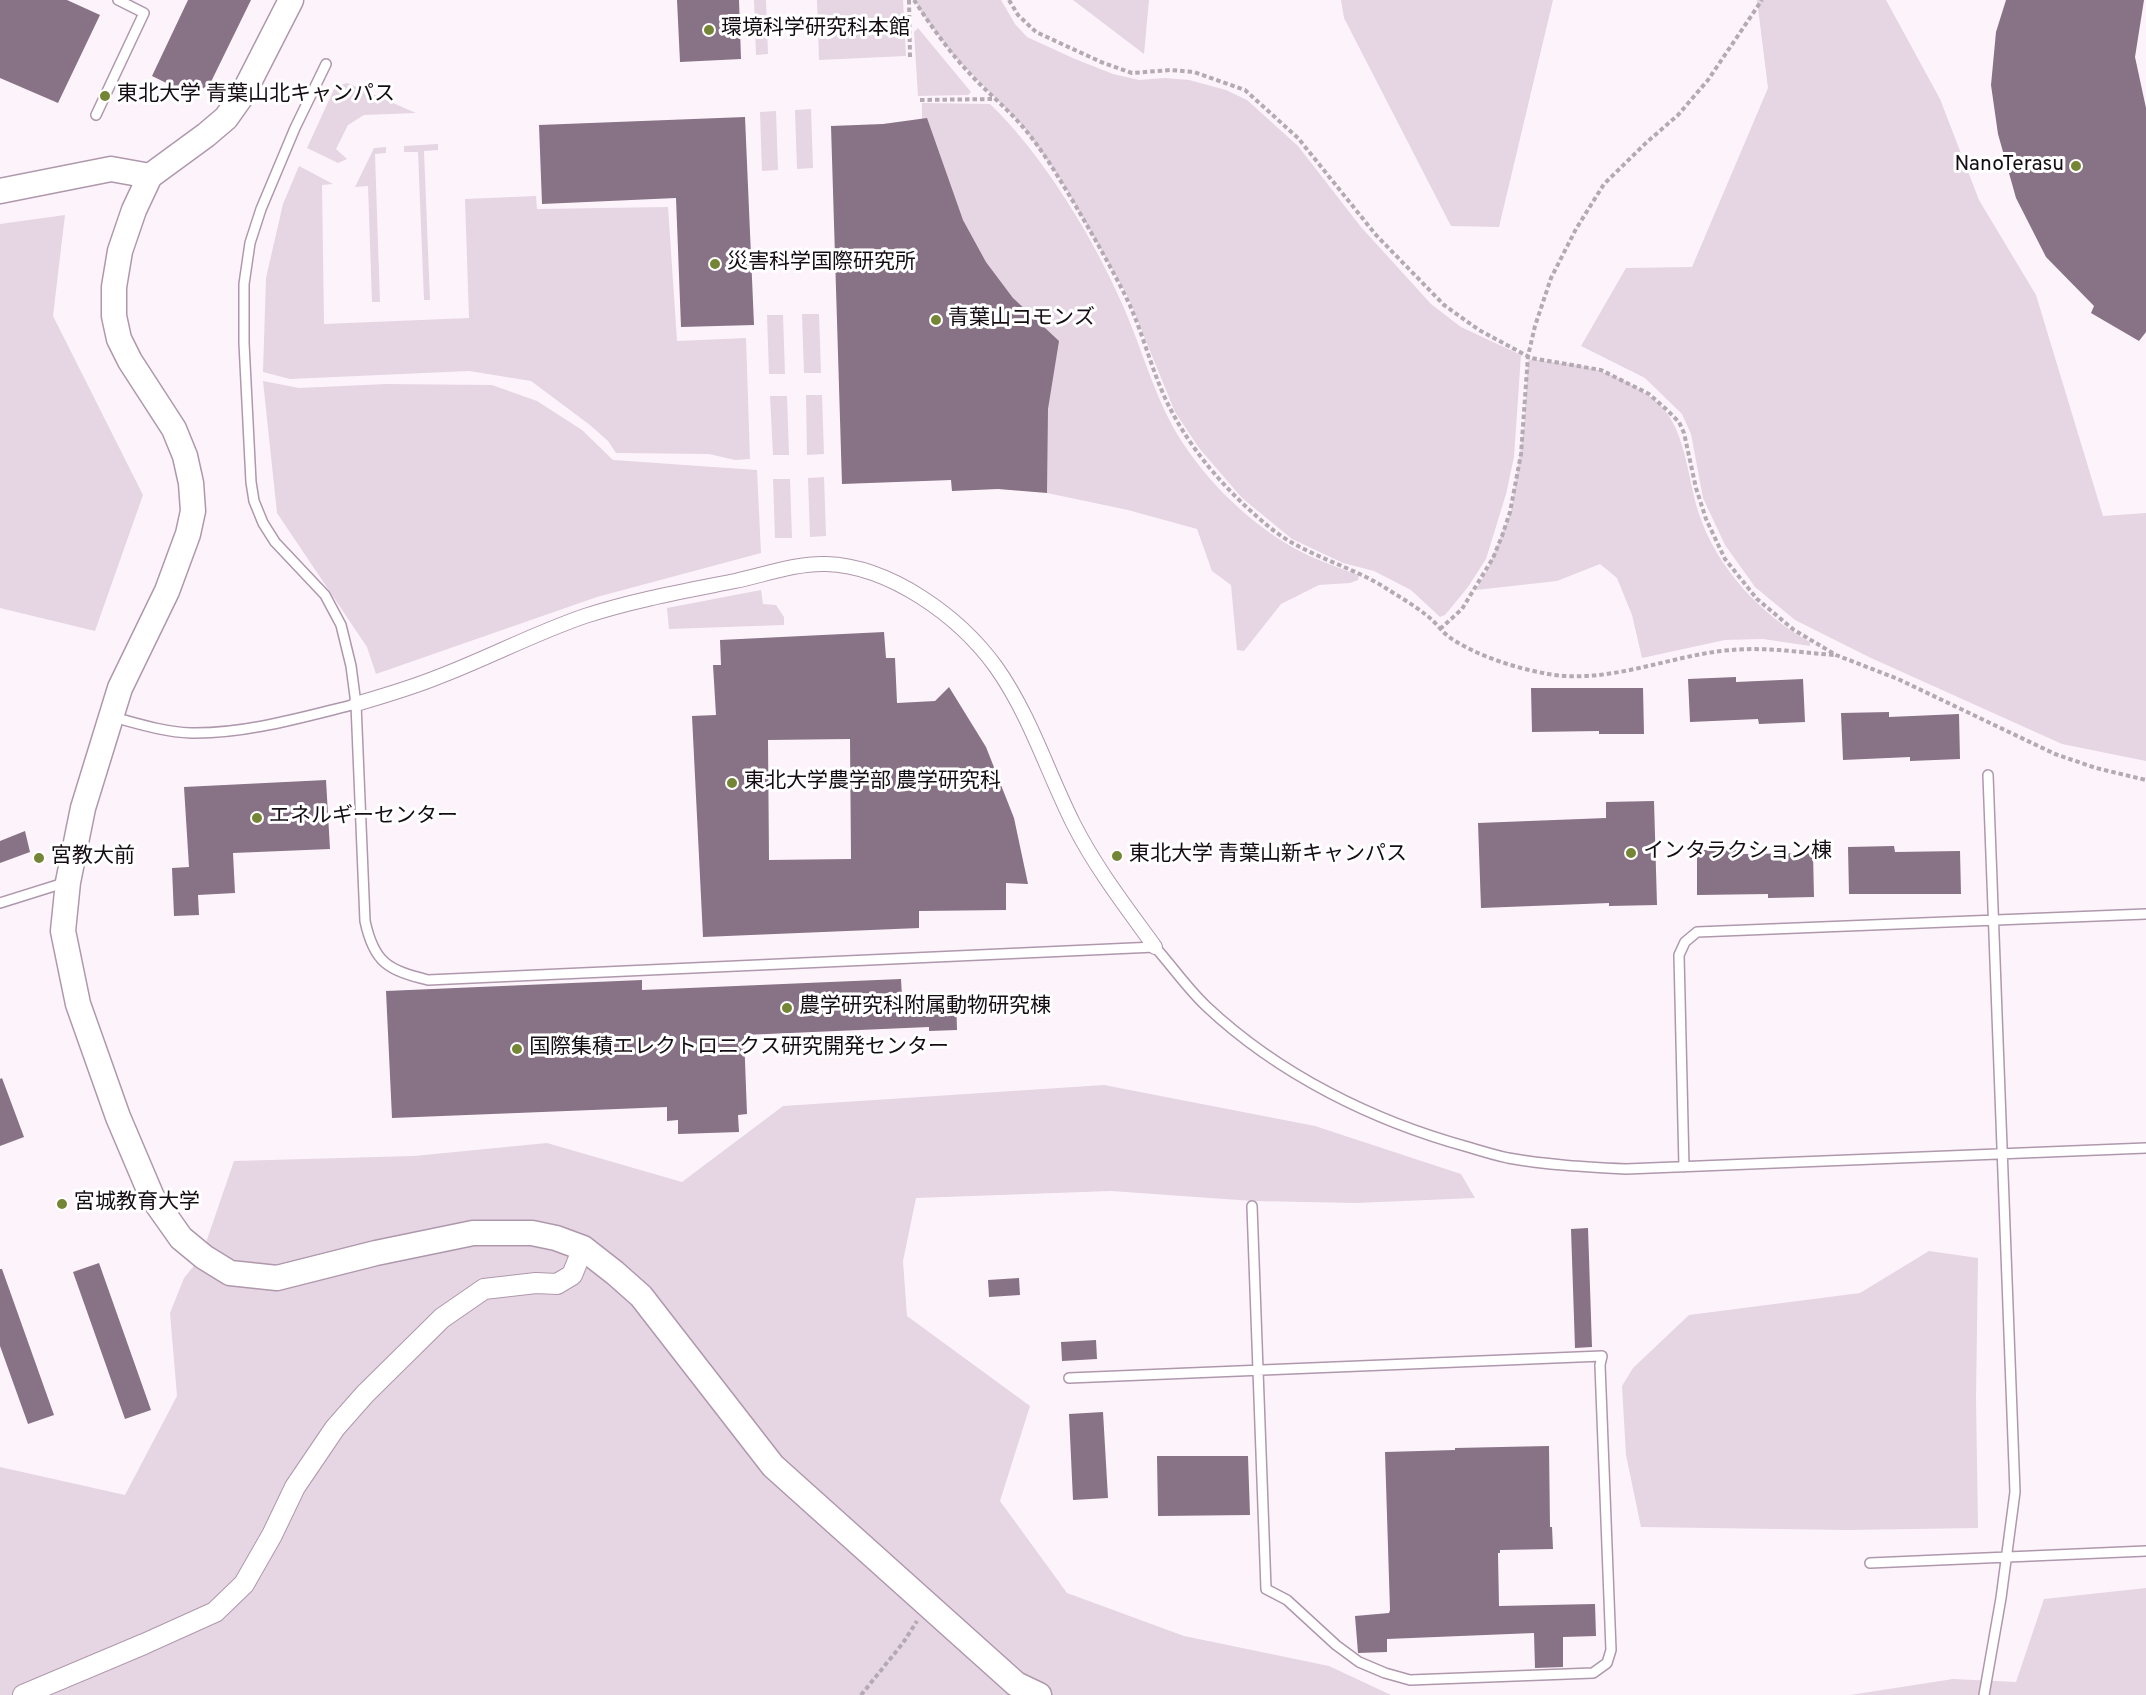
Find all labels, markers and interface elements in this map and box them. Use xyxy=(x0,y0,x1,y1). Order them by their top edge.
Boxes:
place label: 環境科学研究科本館 xyxy=(721,17,910,43)
marker: 環境科学研究科本館 xyxy=(702,23,716,37)
place label: 東北大学 青葉山北キャンパス xyxy=(117,83,395,109)
marker: 東北大学 青葉山北キャンパス xyxy=(98,89,112,103)
place label: NanoTerasu xyxy=(1954,153,2064,179)
marker: NanoTerasu xyxy=(2069,159,2083,173)
place label: 災害科学国際研究所 xyxy=(727,251,916,277)
marker: 災害科学国際研究所 xyxy=(708,257,722,271)
place label: 青葉山コモンズ xyxy=(948,307,1095,333)
marker: 青葉山コモンズ xyxy=(929,313,943,327)
place label: 東北大学農学部 農学研究科 xyxy=(744,770,1001,796)
marker: 東北大学農学部 農学研究科 xyxy=(725,776,739,790)
place label: エネルギーセンター xyxy=(269,805,458,831)
marker: エネルギーセンター xyxy=(250,811,264,825)
place label: インタラクション棟 xyxy=(1643,840,1832,866)
place label: 東北大学 青葉山新キャンパス xyxy=(1129,843,1407,869)
place label: 宮教大前 xyxy=(51,845,135,871)
marker: インタラクション棟 xyxy=(1624,846,1638,860)
marker: 東北大学 青葉山新キャンパス xyxy=(1110,849,1124,863)
marker: 宮教大前 xyxy=(32,851,46,865)
place label: 農学研究科附属動物研究棟 xyxy=(799,995,1051,1021)
marker: 農学研究科附属動物研究棟 xyxy=(780,1001,794,1015)
place label: 国際集積エレクトロニクス研究開発センター xyxy=(529,1036,949,1062)
marker: 国際集積エレクトロニクス研究開発センター xyxy=(510,1042,524,1056)
place label: 宮城教育大学 xyxy=(74,1191,200,1217)
marker: 宮城教育大学 xyxy=(55,1197,69,1211)

